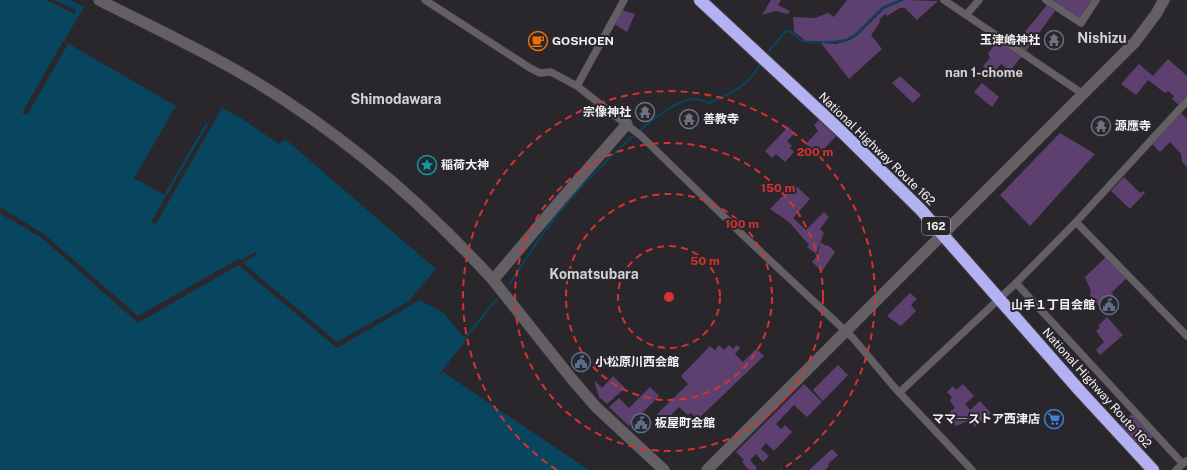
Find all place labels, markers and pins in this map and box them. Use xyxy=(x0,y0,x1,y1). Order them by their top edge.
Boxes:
temple icon: 玉津嶋神社 xyxy=(1043,29,1065,51)
cafe icon: GOSHOEN xyxy=(527,30,549,52)
place label: 玉津嶋神社 xyxy=(980,33,1040,47)
place label: GOSHOEN xyxy=(552,34,614,48)
temple icon: 宗像神社 xyxy=(634,101,656,123)
place label: 宗像神社 xyxy=(583,105,631,119)
temple icon: 善教寺 xyxy=(678,108,700,130)
place label: 善教寺 xyxy=(703,112,739,126)
temple icon: 源應寺 xyxy=(1090,115,1112,137)
place label: 源應寺 xyxy=(1115,119,1151,133)
place icon: 稲荷大神 xyxy=(416,154,438,176)
place label: 稲荷大神 xyxy=(441,158,489,172)
centre of rings xyxy=(662,290,676,304)
public building icon: 山手１丁目会館 xyxy=(1098,294,1120,316)
place label: 山手１丁目会館 xyxy=(1011,298,1095,312)
public building icon: 小松原川西会館 xyxy=(570,351,592,373)
place label: 小松原川西会館 xyxy=(595,355,679,369)
supermarket icon: ママ―ストア西津店 xyxy=(1043,408,1065,430)
public building icon: 板屋町会館 xyxy=(630,412,652,434)
place label: ママ―ストア西津店 xyxy=(932,412,1040,426)
place label: 板屋町会館 xyxy=(655,416,715,430)

